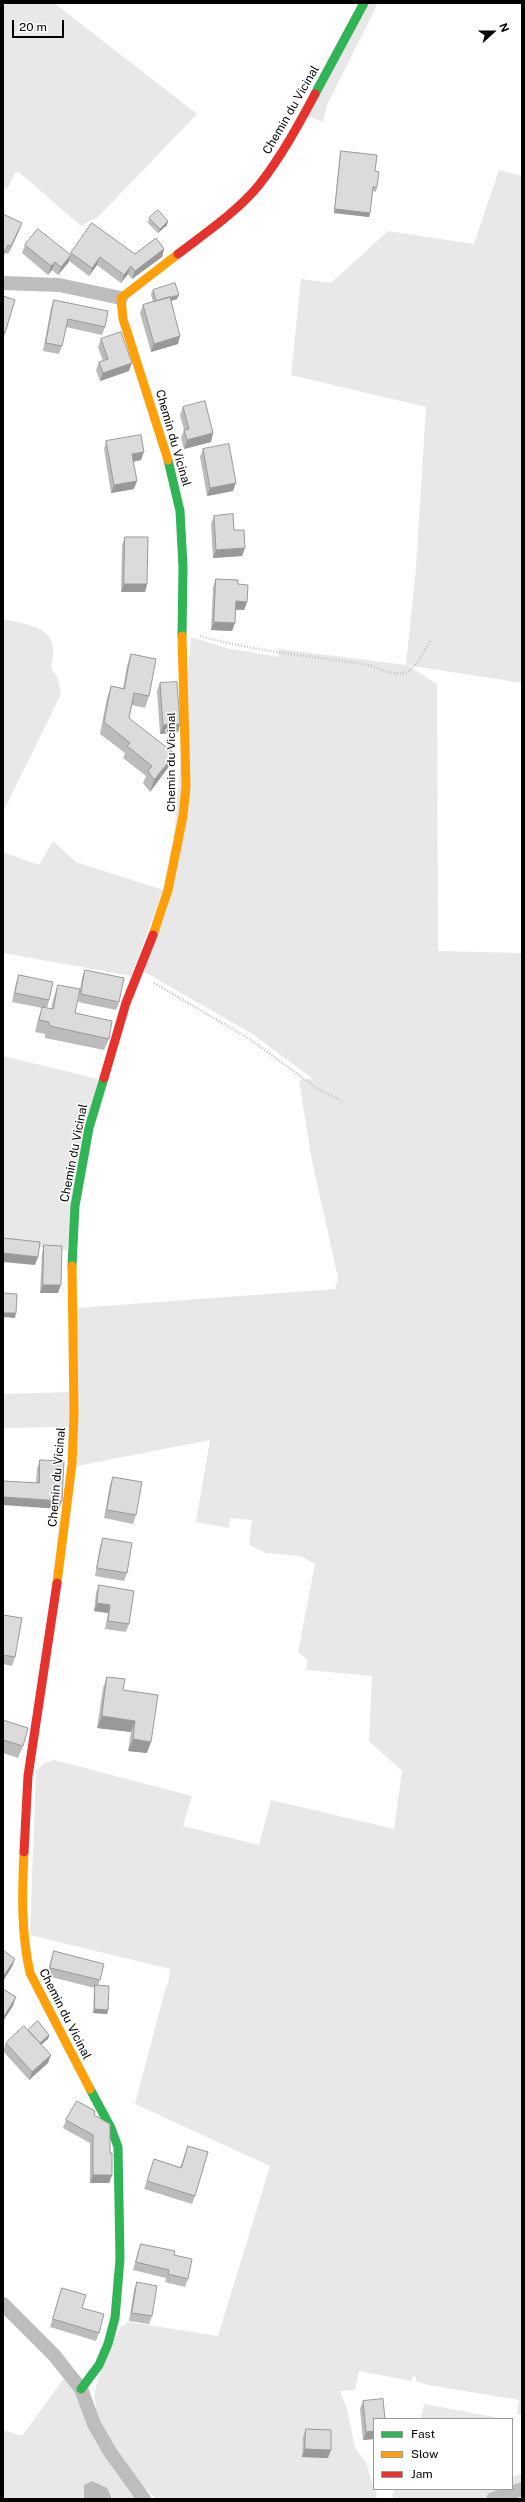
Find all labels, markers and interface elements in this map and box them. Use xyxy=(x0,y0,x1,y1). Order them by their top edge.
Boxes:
scale bar xyxy=(14,12,66,38)
north arrow xyxy=(473,12,513,52)
text: 20 m xyxy=(19,20,47,34)
text: N xyxy=(497,22,511,34)
street label: Chemin du Vicinal xyxy=(260,63,322,157)
street label: Chemin du Vicinal xyxy=(152,388,194,488)
street label: Chemin du Vicinal xyxy=(164,712,178,812)
street label: Chemin du Vicinal xyxy=(57,1103,91,1203)
street label: Chemin du Vicinal xyxy=(45,1427,69,1527)
street label: Chemin du Vicinal xyxy=(36,1966,94,2062)
legend xyxy=(373,2418,513,2490)
text: Fast xyxy=(411,2427,435,2441)
text: Slow xyxy=(411,2447,438,2461)
text: Jam xyxy=(411,2467,433,2481)

